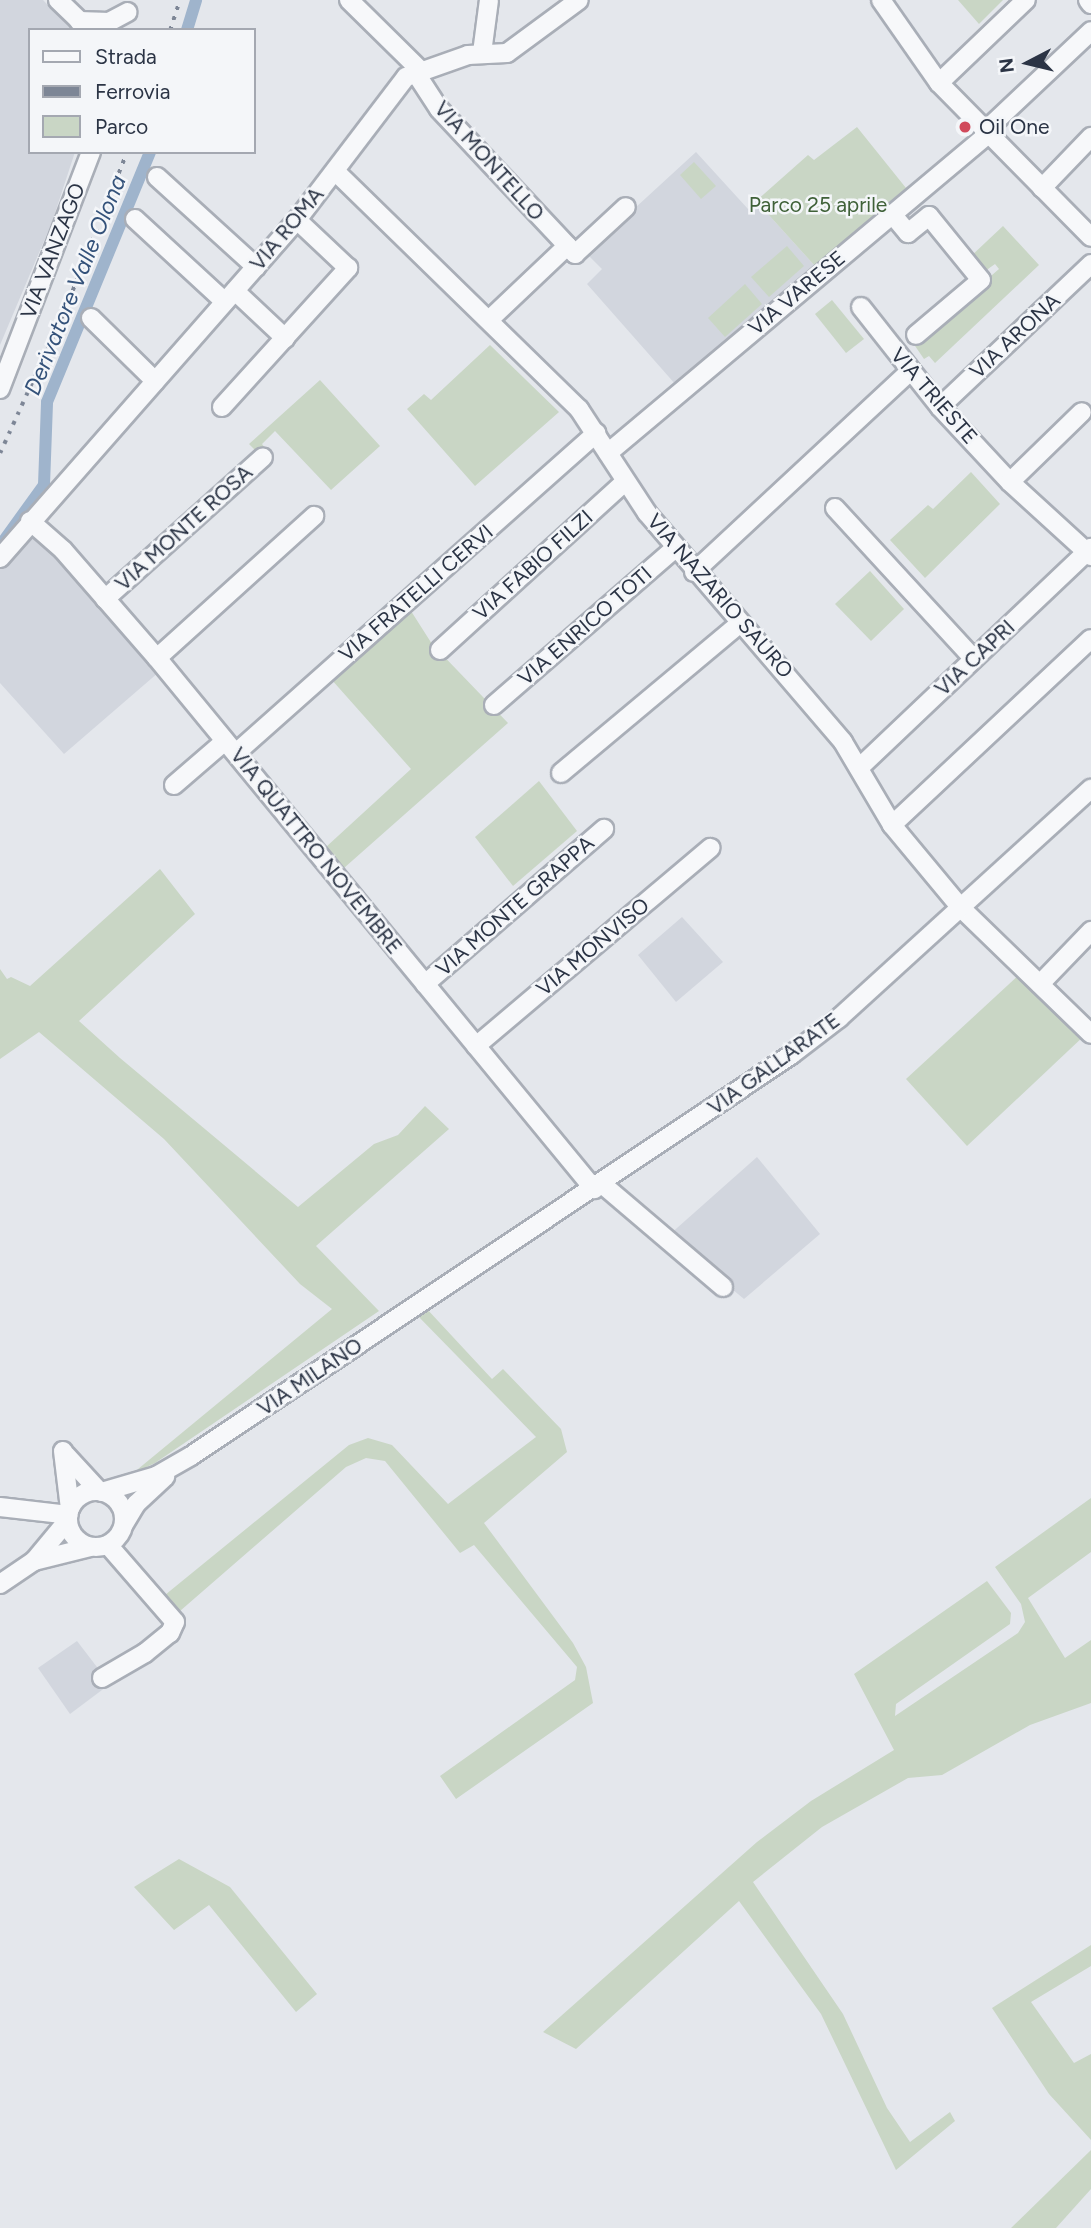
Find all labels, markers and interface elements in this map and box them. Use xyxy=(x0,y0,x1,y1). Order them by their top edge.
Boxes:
legend xyxy=(28,28,256,154)
north arrow xyxy=(993,28,1063,98)
text: Strada xyxy=(95,44,157,69)
text: N xyxy=(994,57,1019,74)
text: Ferrovia xyxy=(95,79,170,104)
street label: VIA MONTELLO xyxy=(429,96,549,226)
text: Parco xyxy=(95,114,148,139)
place label: Oil One xyxy=(979,114,1049,140)
marker: Oil One xyxy=(957,119,973,135)
water label: Derivatore Valle Olona xyxy=(18,171,132,399)
street label: VIA VANZAGO xyxy=(16,180,90,322)
street label: VIA ROMA xyxy=(245,182,329,276)
park label: Parco 25 aprile xyxy=(749,192,887,218)
street label: VIA VARESE xyxy=(744,245,850,341)
street label: VIA ARONA xyxy=(965,288,1065,384)
street label: VIA TRIESTE xyxy=(885,343,983,449)
street label: VIA MONTE ROSA xyxy=(110,460,258,596)
street label: VIA FABIO FILZI xyxy=(468,505,598,625)
street label: VIA NAZARIO SAURO xyxy=(642,509,798,683)
street label: VIA FRATELLI CERVI xyxy=(334,519,498,667)
street label: VIA ENRICO TOTI xyxy=(513,561,657,691)
street label: VIA CAPRI xyxy=(930,615,1020,701)
street label: VIA QUATTRO NOVEMBRE xyxy=(225,743,407,959)
street label: VIA MONTE GRAPPA xyxy=(431,831,599,981)
street label: VIA MONVISO xyxy=(532,893,654,1001)
street label: VIA GALLARATE xyxy=(703,1008,845,1120)
street label: VIA MILANO xyxy=(253,1333,367,1421)

